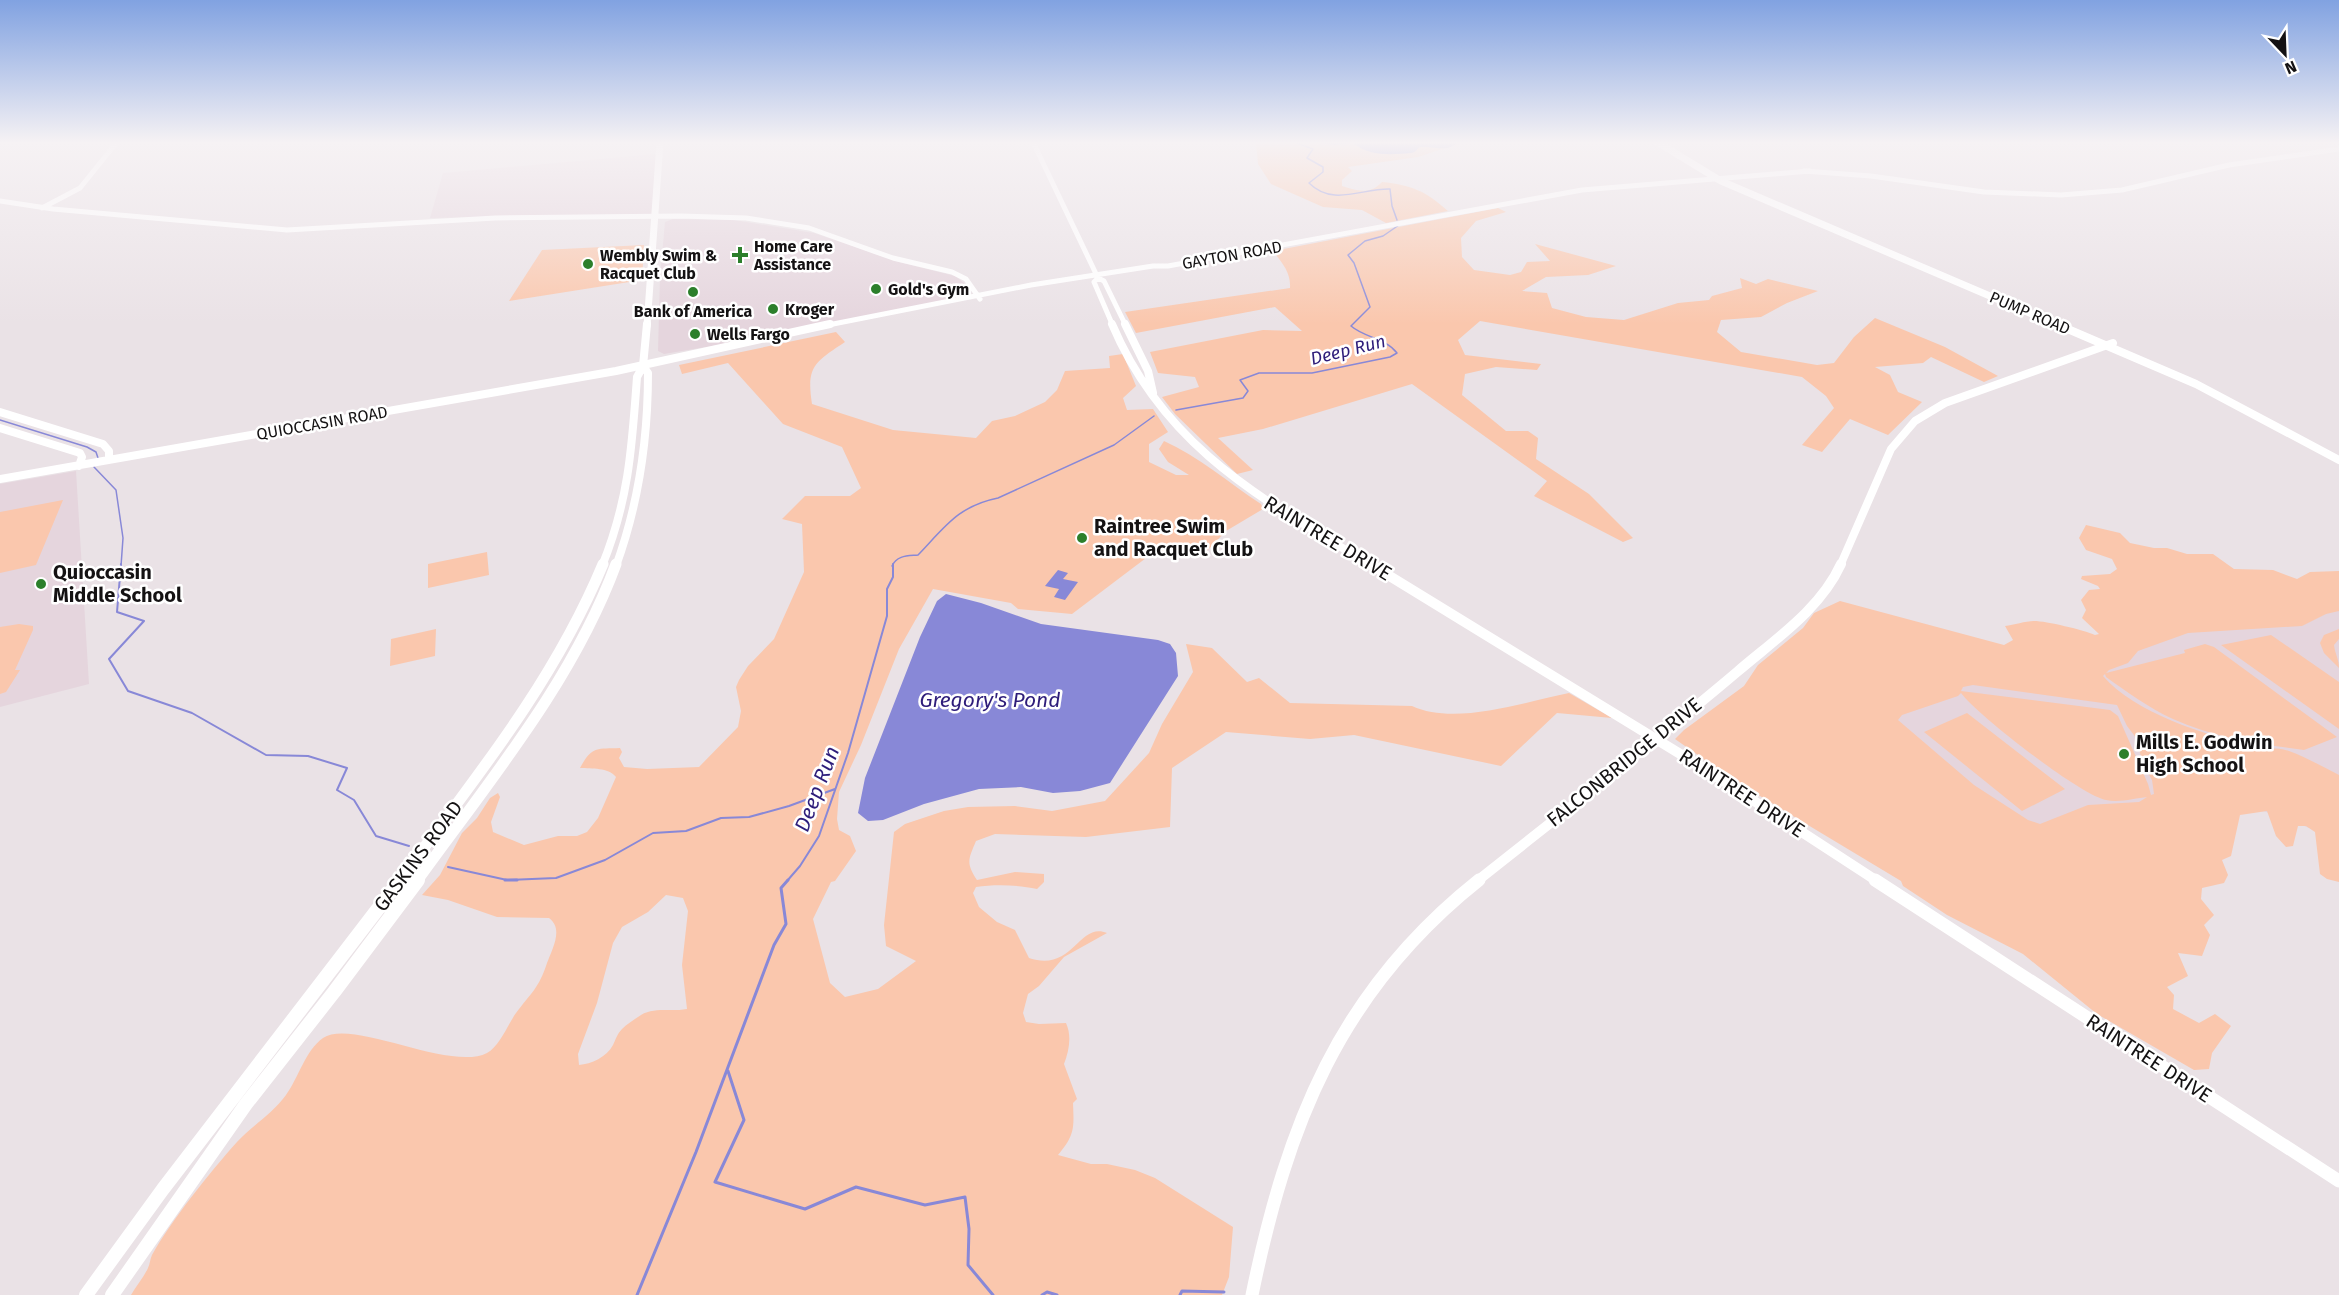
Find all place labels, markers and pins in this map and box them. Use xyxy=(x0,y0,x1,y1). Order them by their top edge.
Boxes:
place label: Home Care Assistance xyxy=(753,237,833,274)
place label: Wembly Swim & Racquet Club xyxy=(600,246,717,283)
marker: Home Care Assistance xyxy=(731,246,749,264)
marker: Wembly Swim & Racquet Club xyxy=(581,257,595,271)
place label: Gold's Gym xyxy=(888,280,969,299)
marker: Gold's Gym xyxy=(869,282,883,296)
marker: Bank of America xyxy=(686,285,700,299)
place label: Kroger xyxy=(785,300,835,319)
place label: Bank of America xyxy=(634,302,752,321)
marker: Kroger xyxy=(766,302,780,316)
place label: Wells Fargo xyxy=(707,325,790,344)
marker: Wells Fargo xyxy=(688,327,702,341)
place label: Raintree Swim and Racquet Club xyxy=(1094,514,1253,561)
marker: Raintree Swim and Racquet Club xyxy=(1075,531,1089,545)
place label: Quioccasin Middle School xyxy=(53,560,182,607)
marker: Quioccasin Middle School xyxy=(34,577,48,591)
place label: Mills E. Godwin High School xyxy=(2136,730,2272,777)
marker: Mills E. Godwin High School xyxy=(2117,747,2131,761)

